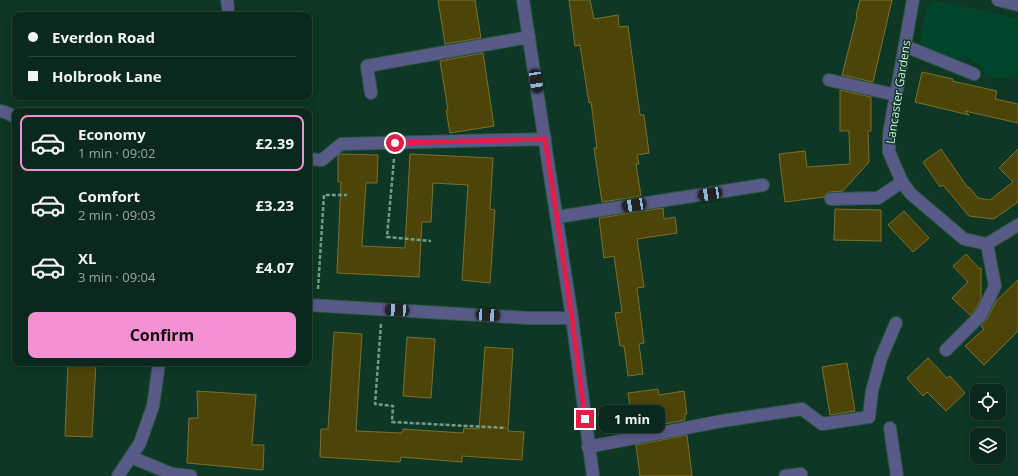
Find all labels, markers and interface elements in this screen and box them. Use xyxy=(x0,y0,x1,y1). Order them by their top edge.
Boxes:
text: Everdon Road xyxy=(52,27,155,47)
street label: Lancaster Gardens xyxy=(881,39,915,145)
text: Holbrook Lane xyxy=(52,66,162,86)
car xyxy=(528,68,544,94)
text: Economy xyxy=(78,124,146,144)
icon: car xyxy=(30,125,66,161)
text: £2.39 xyxy=(255,133,294,153)
route start xyxy=(386,134,404,152)
text: 1 min · 09:02 xyxy=(78,144,155,162)
text: Comfort xyxy=(78,186,140,206)
car xyxy=(697,186,723,202)
icon: car xyxy=(30,187,66,223)
text: £3.23 xyxy=(255,195,294,215)
car xyxy=(621,197,647,213)
text: 2 min · 09:03 xyxy=(78,206,155,224)
text: XL xyxy=(78,248,96,268)
icon: car xyxy=(30,249,66,285)
text: £4.07 xyxy=(255,257,294,277)
text: 3 min · 09:04 xyxy=(78,268,155,286)
car xyxy=(385,303,409,317)
car xyxy=(476,308,500,322)
button: Confirm xyxy=(28,312,296,358)
map controls xyxy=(970,384,1006,464)
button: locate xyxy=(970,384,1006,420)
callout: 1 min xyxy=(599,405,665,433)
route end xyxy=(576,410,594,428)
text: 1 min xyxy=(614,410,650,428)
button: layers xyxy=(970,428,1006,464)

